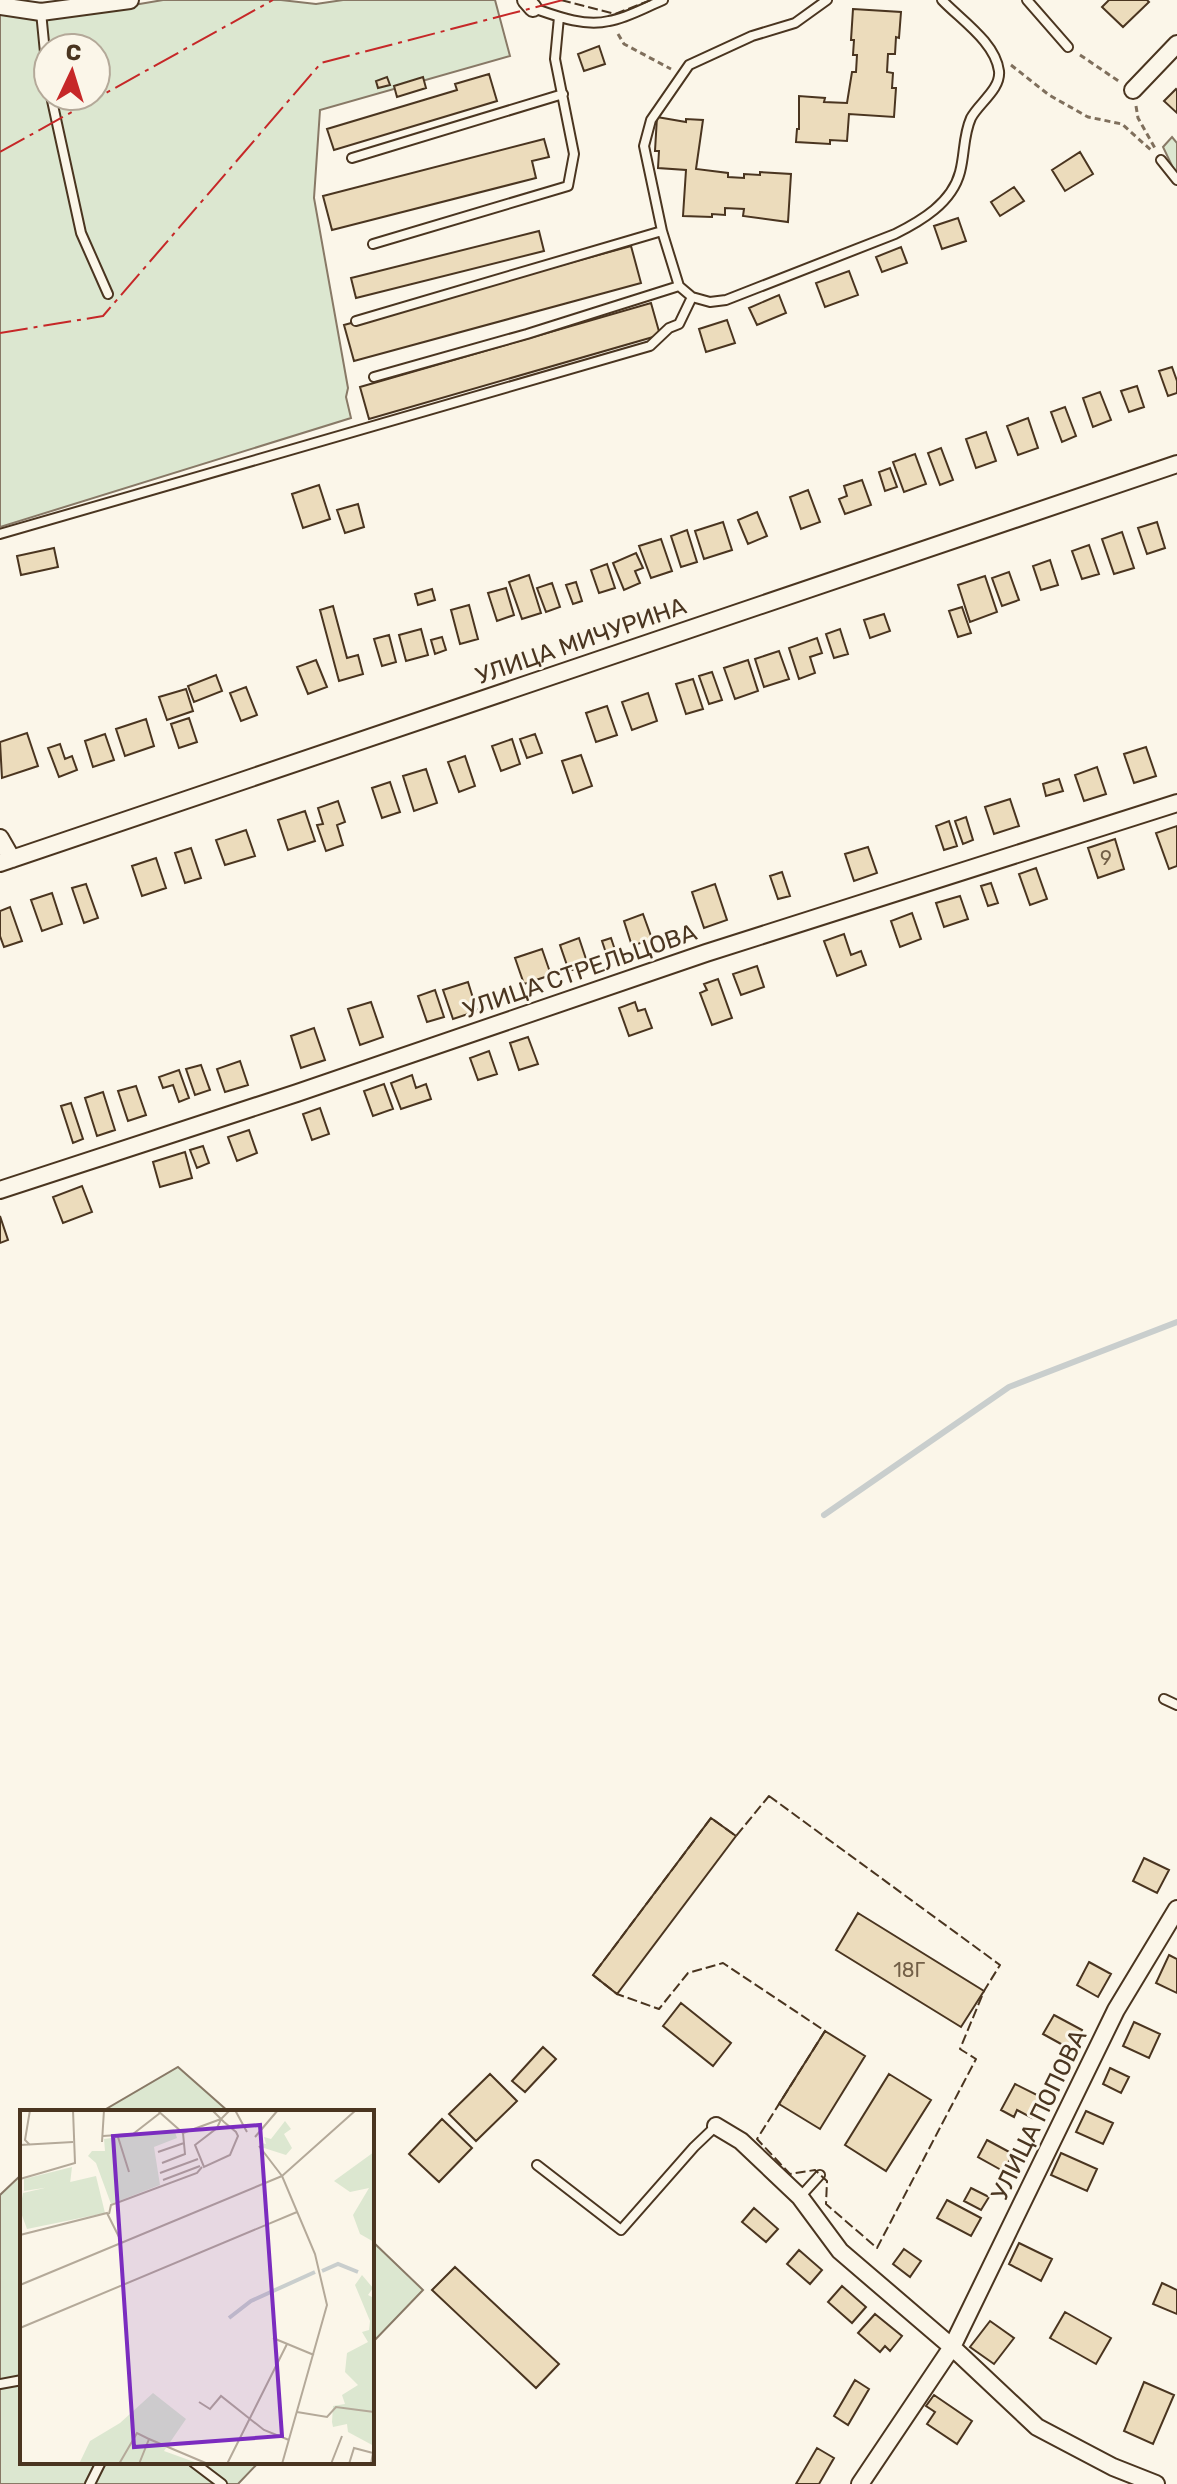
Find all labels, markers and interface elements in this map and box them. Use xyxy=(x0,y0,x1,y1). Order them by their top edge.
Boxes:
north arrow xyxy=(32,32,112,112)
text: С xyxy=(65,39,82,67)
street label: УЛИЦА МИЧУРИНА xyxy=(472,592,690,690)
house number: 9 xyxy=(1100,846,1112,870)
street label: УЛИЦА СТРЕЛЬЦОВА xyxy=(460,918,700,1024)
house number: 18Г xyxy=(893,1958,925,1982)
street label: УЛИЦА ПОПОВА xyxy=(986,2025,1092,2205)
inset map xyxy=(20,2110,374,2464)

